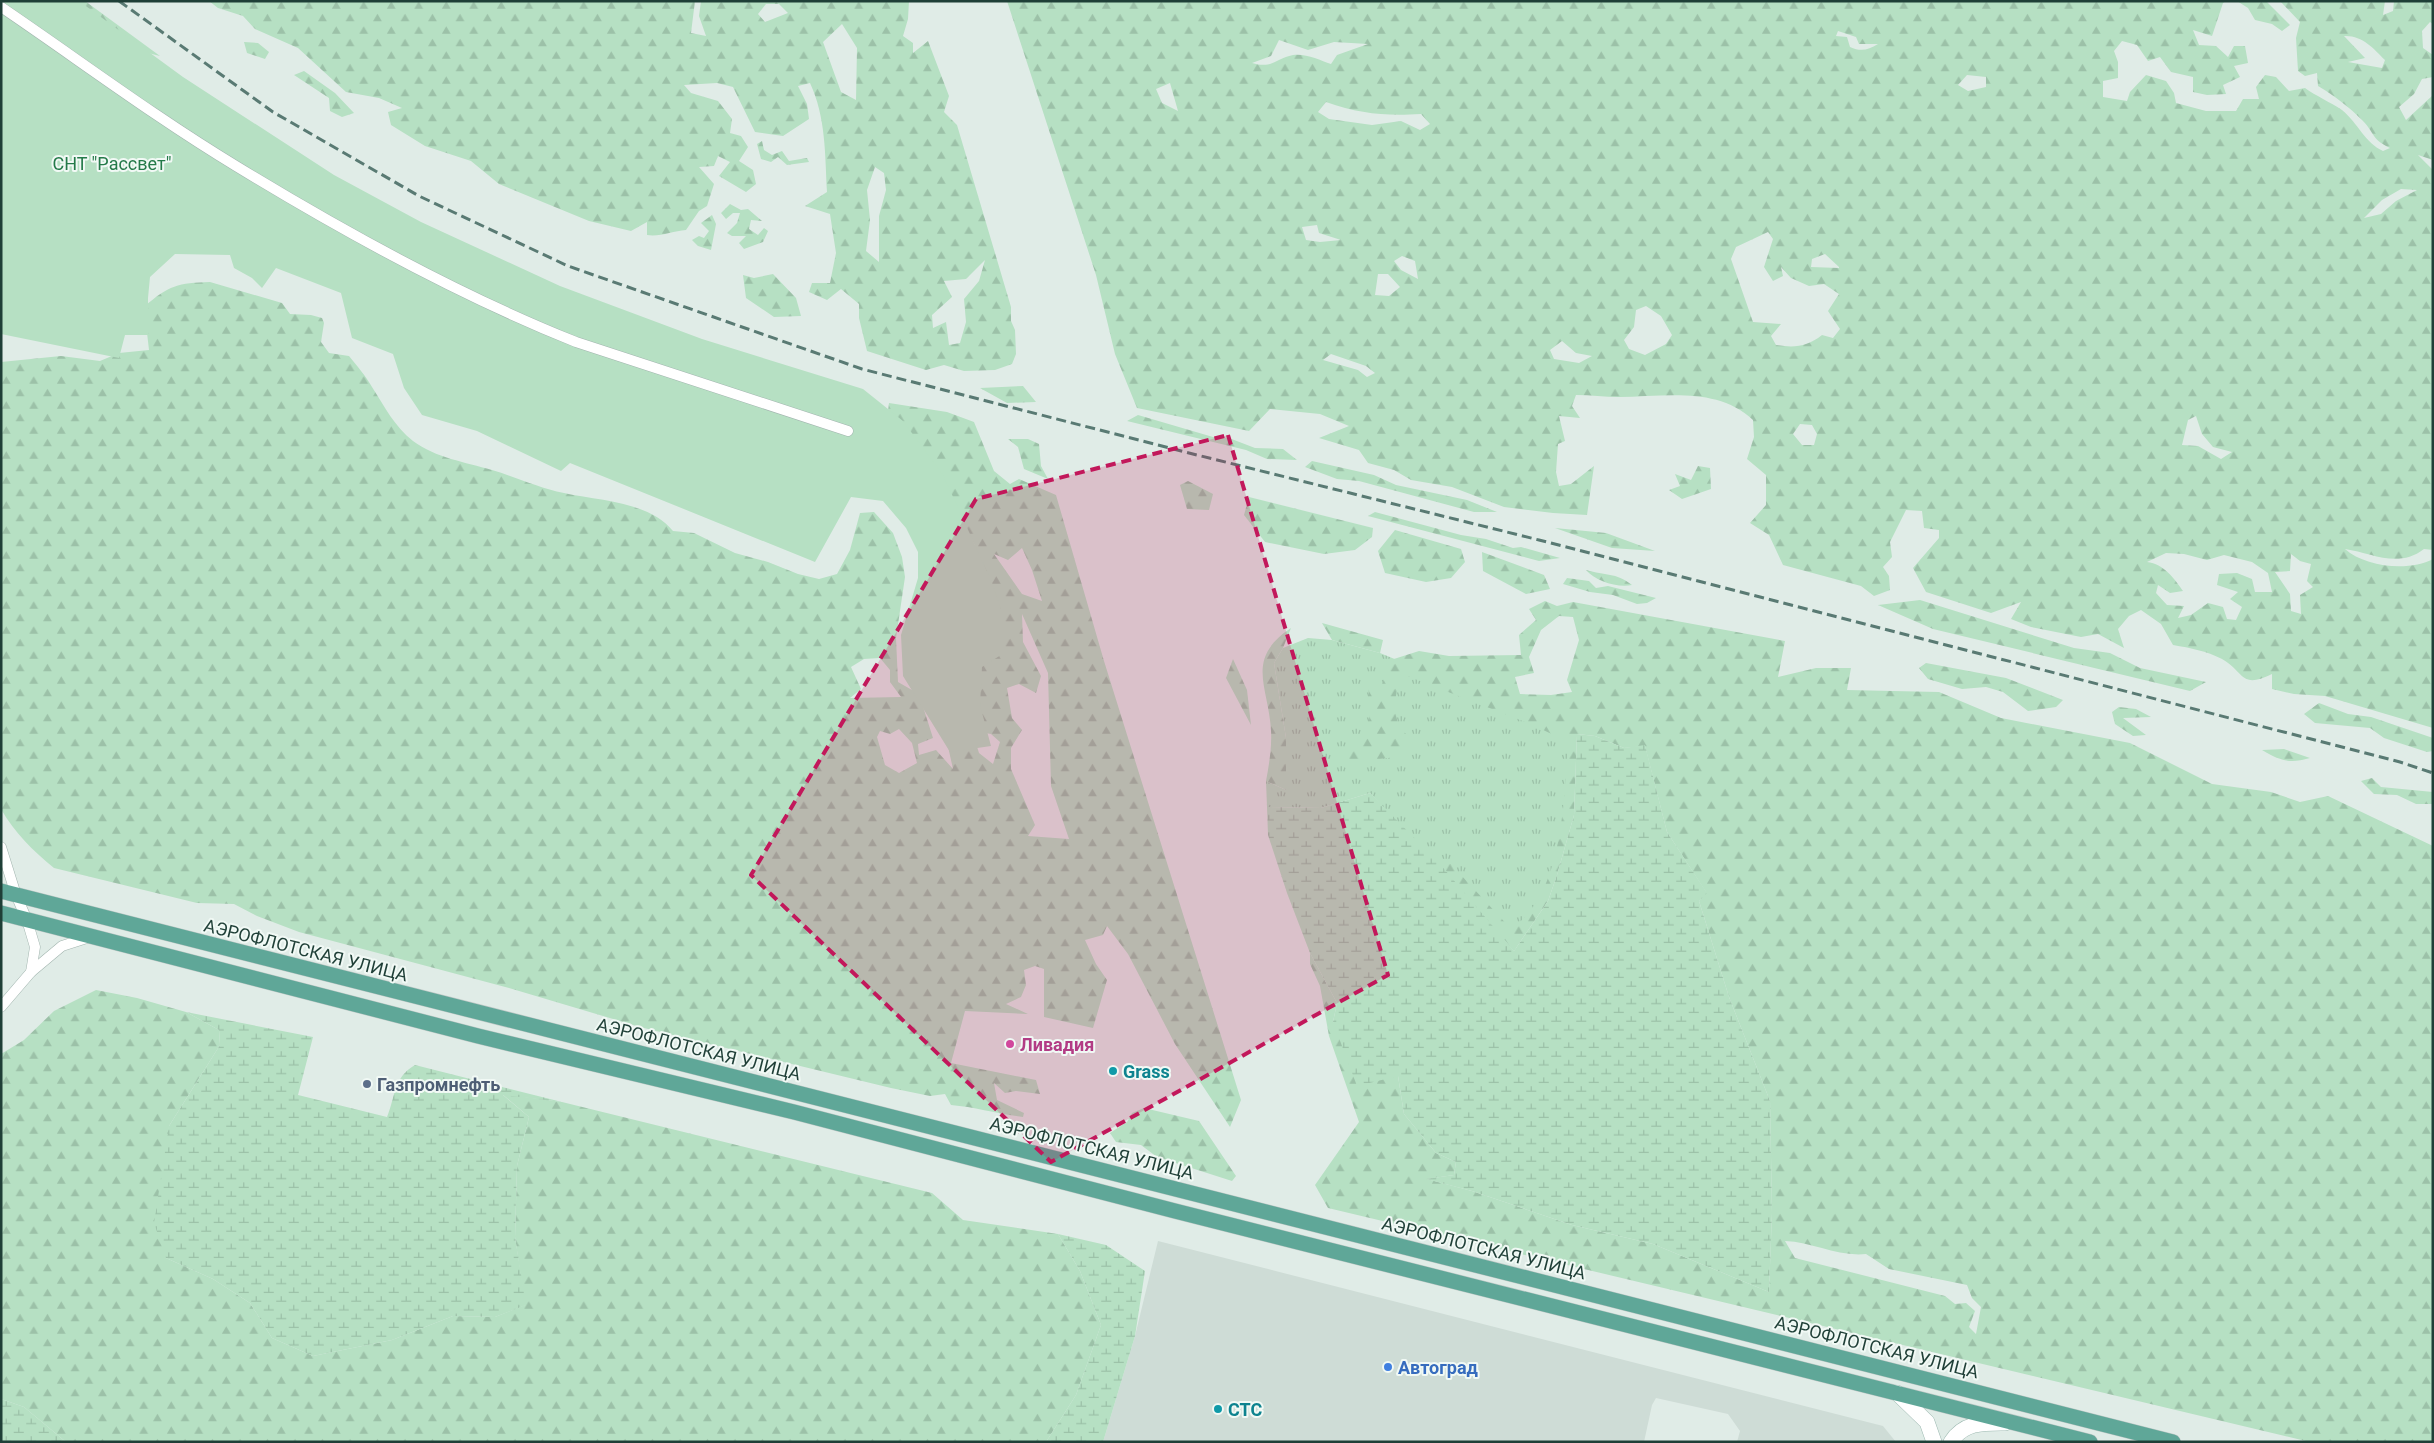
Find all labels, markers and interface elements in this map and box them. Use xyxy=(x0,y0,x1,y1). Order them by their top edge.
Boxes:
park label: СНТ "Рассвет" xyxy=(52,153,172,174)
street label: АЭРОФЛОТСКАЯ УЛИЦА xyxy=(202,914,410,986)
street label: АЭРОФЛОТСКАЯ УЛИЦА xyxy=(595,1013,803,1085)
place label: Ливадия xyxy=(1020,1034,1094,1055)
marker: Ливадия xyxy=(1004,1038,1016,1050)
place label: Grass xyxy=(1123,1061,1170,1082)
marker: Grass xyxy=(1107,1065,1119,1077)
place label: Газпромнефть xyxy=(377,1074,500,1095)
marker: Газпромнефть xyxy=(361,1078,373,1090)
street label: АЭРОФЛОТСКАЯ УЛИЦА xyxy=(988,1112,1196,1184)
street label: АЭРОФЛОТСКАЯ УЛИЦА xyxy=(1380,1212,1588,1284)
street label: АЭРОФЛОТСКАЯ УЛИЦА xyxy=(1773,1311,1981,1383)
place label: Автоград xyxy=(1398,1357,1479,1378)
marker: Автоград xyxy=(1382,1361,1394,1373)
place label: СТС xyxy=(1228,1399,1262,1420)
marker: СТС xyxy=(1212,1403,1224,1415)

